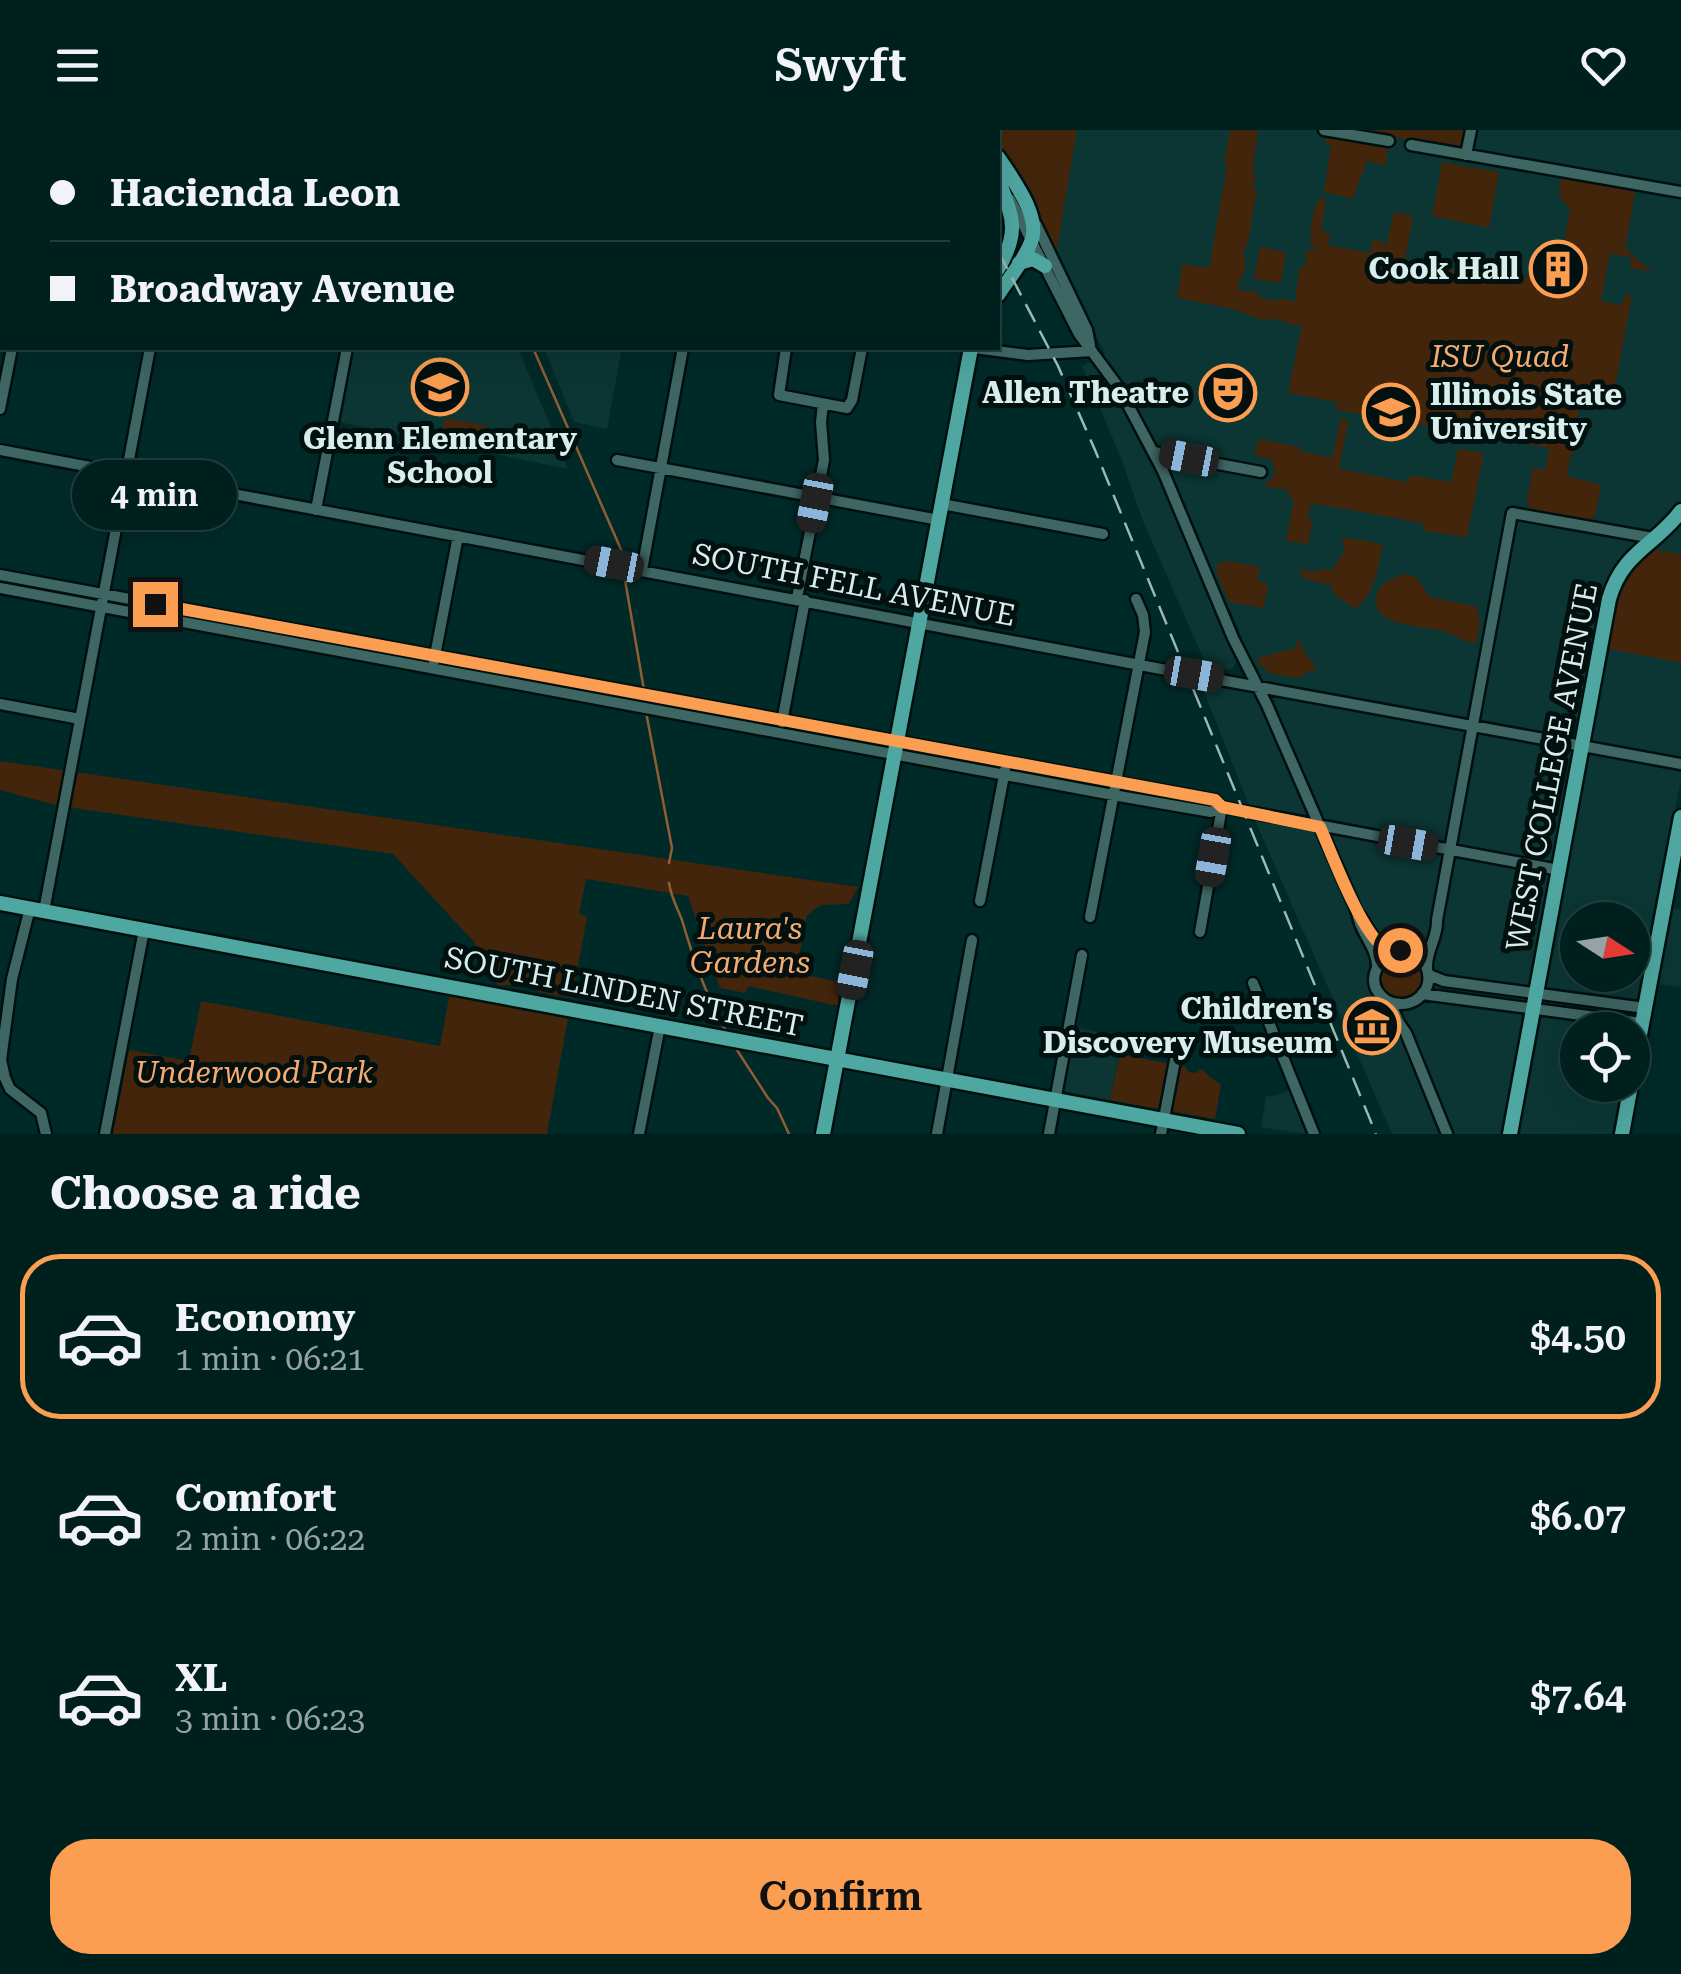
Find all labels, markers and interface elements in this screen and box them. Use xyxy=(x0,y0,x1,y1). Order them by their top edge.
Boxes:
icon: menu xyxy=(50,38,105,93)
icon: heart xyxy=(1576,38,1631,93)
text: Swyft xyxy=(775,39,906,92)
text: Hacienda Leon xyxy=(110,171,400,215)
building icon: Cook Hall xyxy=(1528,239,1588,299)
place label: Cook Hall xyxy=(1368,251,1519,286)
text: Broadway Avenue xyxy=(110,267,455,311)
park label: ISU Quad xyxy=(1430,339,1569,374)
school or university icon: Glenn Elementary School xyxy=(410,357,470,417)
theatre icon: Allen Theatre xyxy=(1198,363,1258,423)
place label: Allen Theatre xyxy=(982,375,1189,410)
place label: Illinois State University xyxy=(1430,377,1622,446)
school or university icon: Illinois State University xyxy=(1361,382,1421,442)
place label: Glenn Elementary School xyxy=(303,421,577,490)
car xyxy=(1157,438,1221,478)
callout: 4 min xyxy=(72,459,238,529)
car xyxy=(795,471,835,535)
text: 4 min xyxy=(110,476,199,514)
street label: SOUTH FELL AVENUE xyxy=(690,536,1018,633)
car xyxy=(582,544,646,584)
street label: WEST COLLEGE AVENUE xyxy=(1499,580,1604,954)
route end xyxy=(133,582,178,627)
car xyxy=(1162,654,1226,694)
car xyxy=(1376,823,1440,863)
car xyxy=(1193,825,1233,889)
north arrow xyxy=(1560,902,1650,992)
map controls xyxy=(1560,902,1650,1102)
park label: Laura's Gardens xyxy=(690,911,810,980)
route start xyxy=(1378,928,1423,973)
car xyxy=(835,938,875,1002)
street label: SOUTH LINDEN STREET xyxy=(442,940,806,1043)
place label: Children's Discovery Museum xyxy=(1043,991,1333,1060)
museum icon: Children's Discovery Museum xyxy=(1342,996,1402,1056)
button: locate xyxy=(1560,1012,1650,1102)
park label: Underwood Park xyxy=(135,1055,374,1090)
text: Choose a ride xyxy=(50,1167,361,1220)
icon: car xyxy=(55,1292,145,1382)
text: Economy xyxy=(175,1296,355,1340)
text: $4.50 xyxy=(1530,1315,1626,1359)
text: 1 min · 06:21 xyxy=(175,1340,365,1378)
icon: car xyxy=(55,1472,145,1562)
text: Comfort xyxy=(175,1476,336,1520)
text: $6.07 xyxy=(1530,1495,1626,1539)
text: 2 min · 06:22 xyxy=(175,1520,365,1558)
icon: car xyxy=(55,1652,145,1742)
text: XL xyxy=(175,1656,227,1700)
text: $7.64 xyxy=(1530,1675,1626,1719)
text: 3 min · 06:23 xyxy=(175,1700,365,1738)
button: Confirm xyxy=(50,1839,1631,1954)

